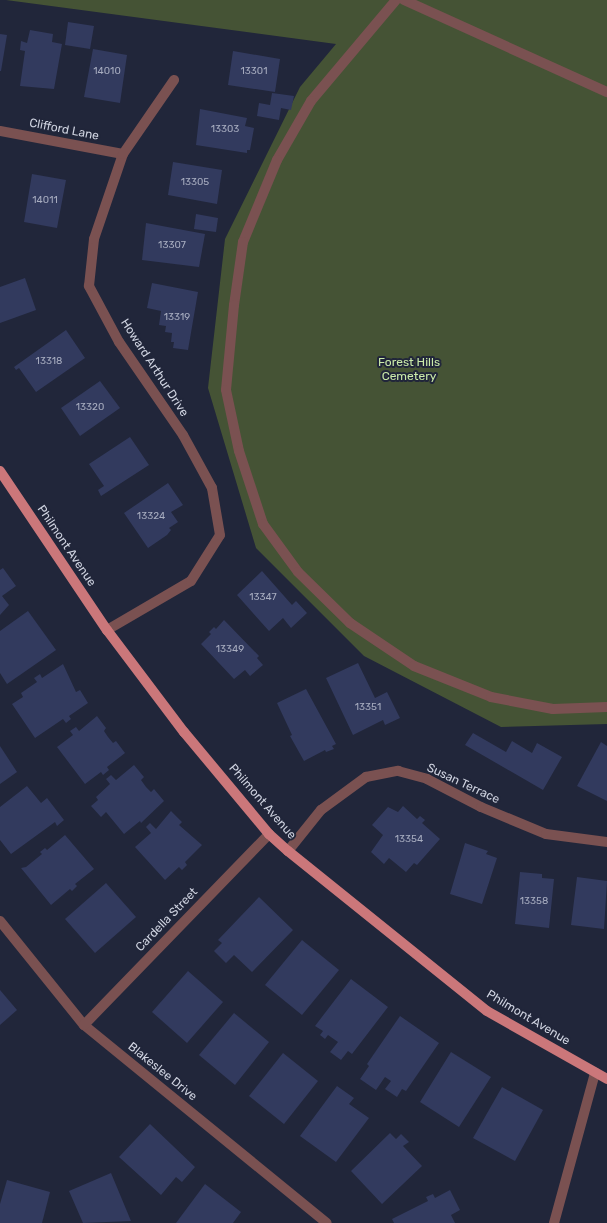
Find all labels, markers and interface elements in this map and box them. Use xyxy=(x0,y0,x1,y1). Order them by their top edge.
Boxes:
house number: 14010 xyxy=(93,66,121,78)
house number: 13301 xyxy=(241,66,267,78)
street label: Clifford Lane xyxy=(28,116,100,144)
house number: 13303 xyxy=(211,124,239,136)
house number: 13305 xyxy=(181,177,209,189)
house number: 14011 xyxy=(32,195,58,207)
house number: 13307 xyxy=(158,240,186,252)
house number: 13319 xyxy=(164,312,190,324)
street label: Howard Arthur Drive xyxy=(117,316,191,420)
house number: 13318 xyxy=(36,356,62,368)
park label: Forest Hills Cemetery xyxy=(378,356,440,384)
house number: 13320 xyxy=(76,402,104,414)
street label: Philmont Avenue xyxy=(33,502,99,590)
house number: 13324 xyxy=(137,511,165,523)
house number: 13347 xyxy=(249,592,277,604)
house number: 13349 xyxy=(216,644,244,656)
house number: 13351 xyxy=(355,702,381,714)
street label: Philmont Avenue xyxy=(225,761,299,843)
street label: Susan Terrace xyxy=(424,761,502,807)
house number: 13354 xyxy=(395,834,423,846)
street label: Cardella Street xyxy=(133,885,201,955)
house number: 13358 xyxy=(520,896,548,908)
street label: Philmont Avenue xyxy=(483,987,573,1049)
street label: Blakeslee Drive xyxy=(125,1040,199,1104)

